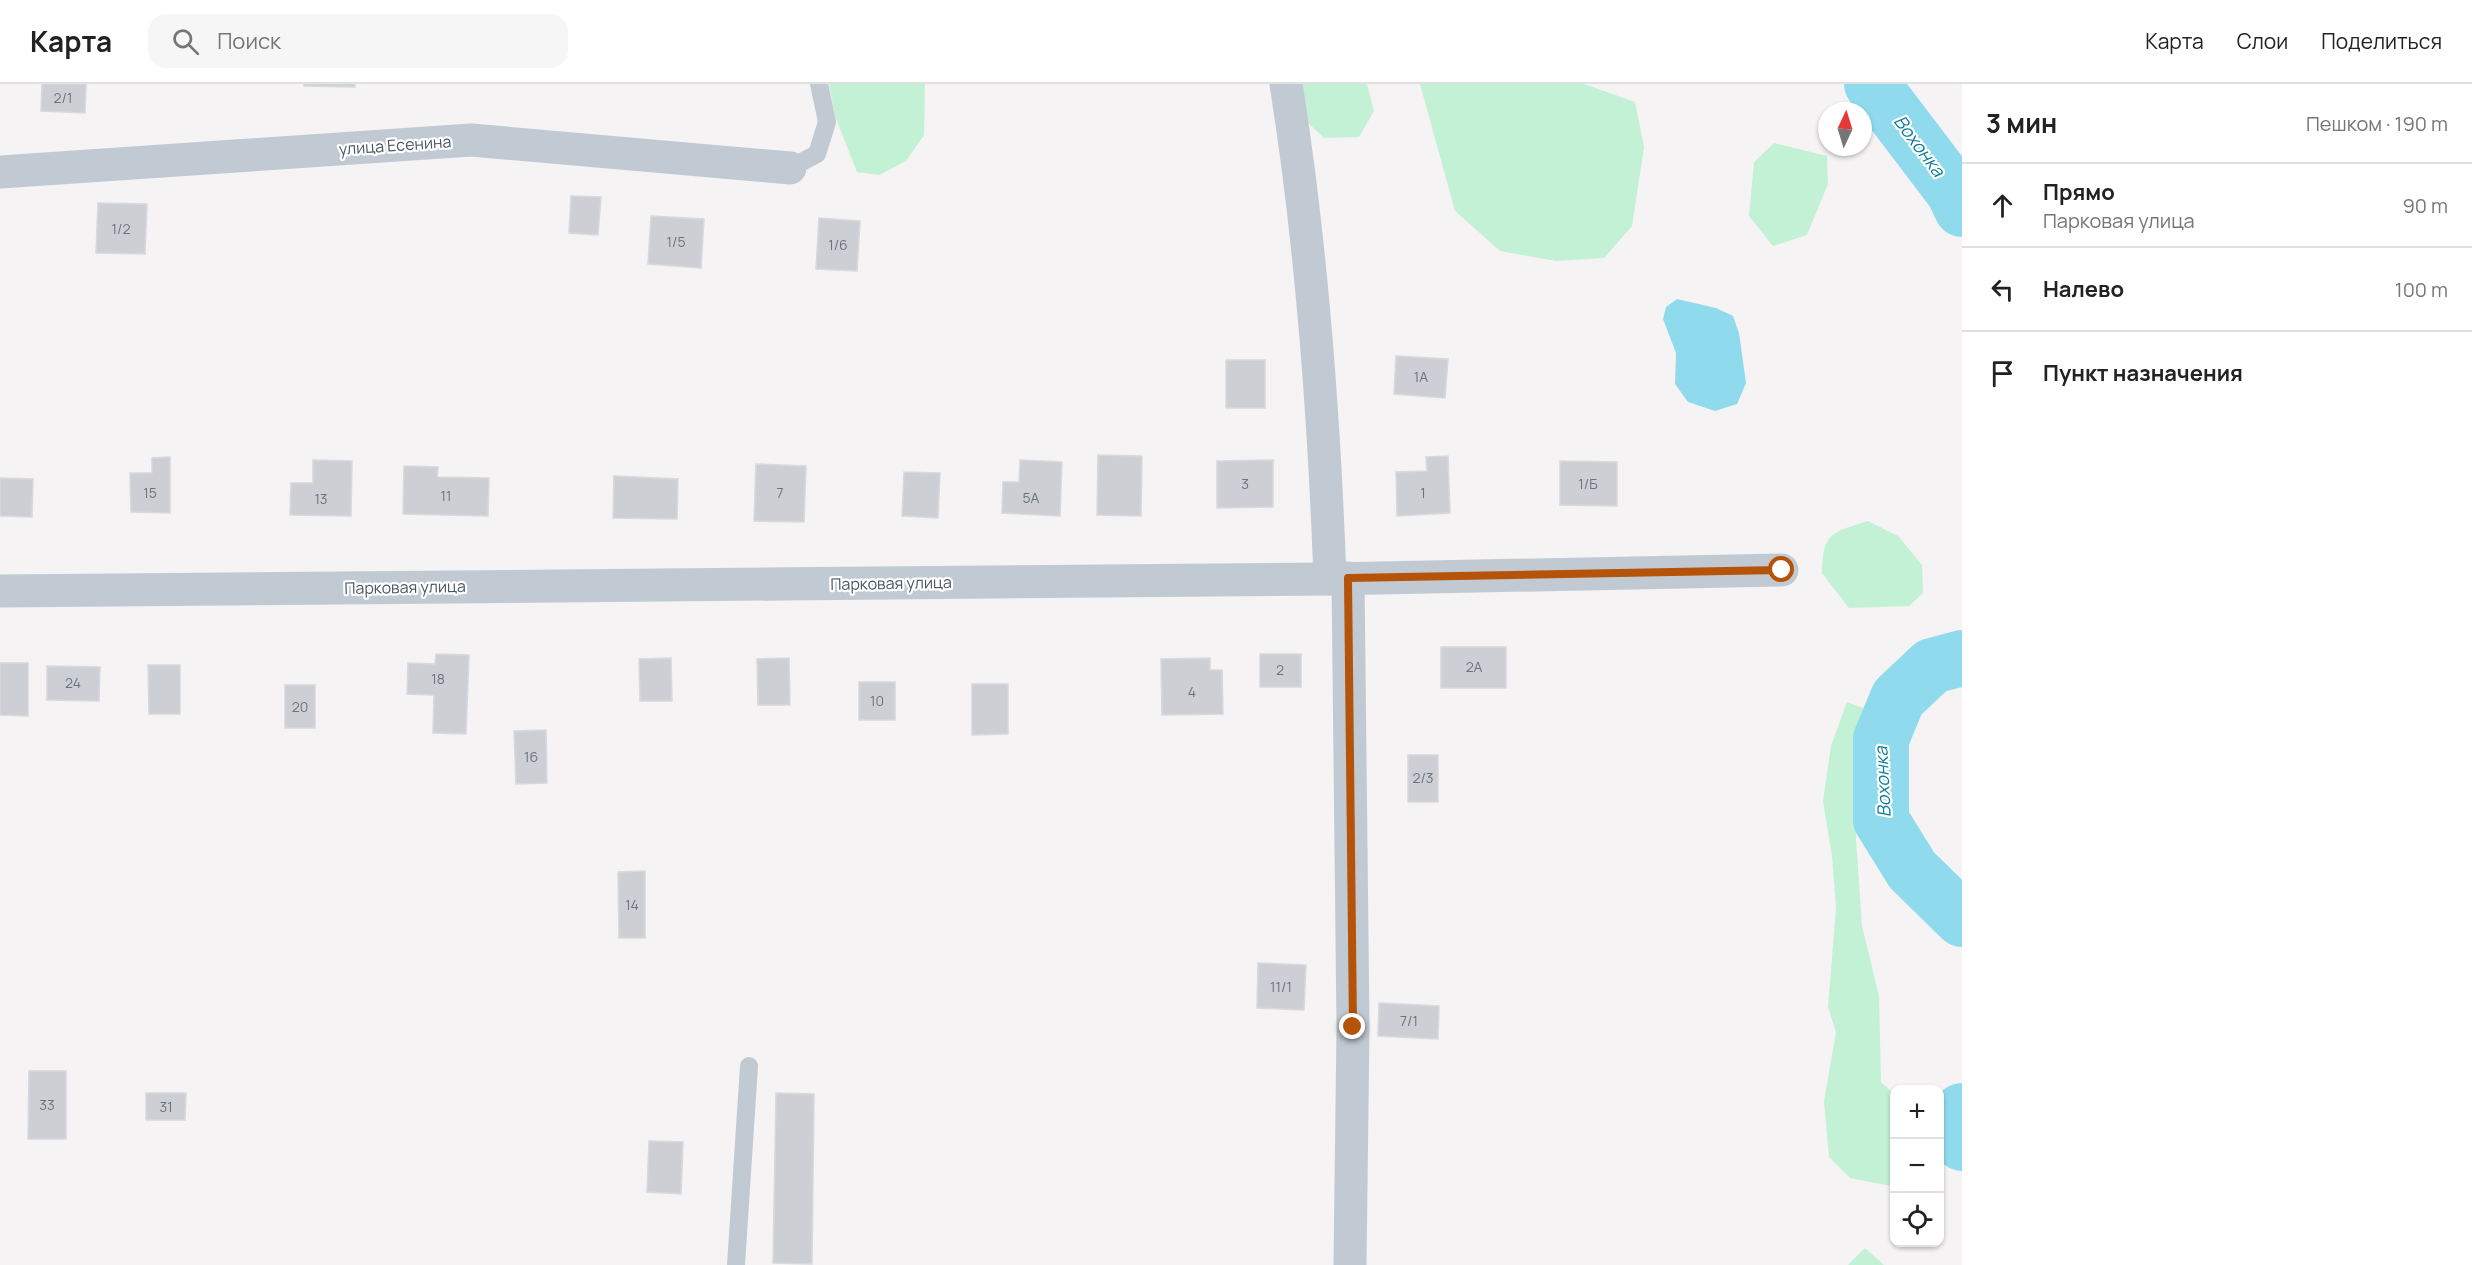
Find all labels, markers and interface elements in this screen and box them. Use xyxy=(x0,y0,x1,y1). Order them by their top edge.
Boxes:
search box xyxy=(148,14,568,68)
text: Карта xyxy=(30,22,112,60)
icon: search xyxy=(169,25,202,58)
text: Поиск xyxy=(217,26,281,56)
text: Карта xyxy=(2145,27,2204,55)
text: Слои xyxy=(2237,27,2288,55)
text: Поделиться xyxy=(2321,27,2442,55)
house number: 2/1 xyxy=(54,88,72,107)
north arrow xyxy=(1818,102,1872,156)
text: 3 мин xyxy=(1986,105,2057,141)
water label: Вохонка xyxy=(1889,110,1951,182)
text: Пешком · 190 m xyxy=(2306,110,2448,137)
street label: улица Есенина xyxy=(338,130,452,160)
text: Прямо xyxy=(2043,177,2115,207)
icon: ahead xyxy=(1986,189,2019,222)
text: 90 m xyxy=(2402,192,2448,219)
text: Парковая улица xyxy=(2043,207,2195,234)
house number: 1/2 xyxy=(112,219,130,238)
house number: 1/5 xyxy=(667,232,685,251)
house number: 1/6 xyxy=(828,235,848,254)
icon: left xyxy=(1986,273,2019,306)
text: Налево xyxy=(2043,274,2124,304)
text: 100 m xyxy=(2395,276,2448,303)
icon: arrive xyxy=(1986,357,2019,390)
text: Пункт назначения xyxy=(2043,358,2243,388)
house number: 1А xyxy=(1414,367,1428,386)
house number: 3 xyxy=(1241,474,1249,493)
house number: 1/Б xyxy=(1578,474,1598,493)
house number: 15 xyxy=(143,483,157,502)
house number: 7 xyxy=(776,483,784,502)
house number: 1 xyxy=(1420,483,1426,502)
house number: 11 xyxy=(441,486,451,505)
house number: 5А xyxy=(1023,488,1040,507)
house number: 13 xyxy=(314,489,328,508)
route start xyxy=(1768,556,1794,582)
street label: Парковая улица xyxy=(830,571,952,595)
street label: Парковая улица xyxy=(344,575,466,599)
house number: 2А xyxy=(1466,657,1482,676)
house number: 2 xyxy=(1276,660,1284,679)
house number: 18 xyxy=(431,669,445,688)
house number: 24 xyxy=(65,673,81,692)
house number: 4 xyxy=(1188,682,1196,701)
house number: 10 xyxy=(870,691,884,710)
house number: 20 xyxy=(292,697,308,716)
water label: Вохонка xyxy=(1868,745,1896,818)
house number: 16 xyxy=(524,747,538,766)
house number: 2/3 xyxy=(1412,768,1434,787)
house number: 14 xyxy=(625,895,639,914)
house number: 11/1 xyxy=(1270,977,1292,996)
house number: 7/1 xyxy=(1400,1011,1418,1030)
route end xyxy=(1339,1013,1365,1039)
map controls xyxy=(1890,1085,1944,1247)
button: + xyxy=(1890,1085,1944,1139)
house number: 33 xyxy=(39,1095,55,1114)
house number: 31 xyxy=(159,1097,173,1116)
button: − xyxy=(1890,1139,1944,1193)
button: locate xyxy=(1890,1193,1944,1247)

